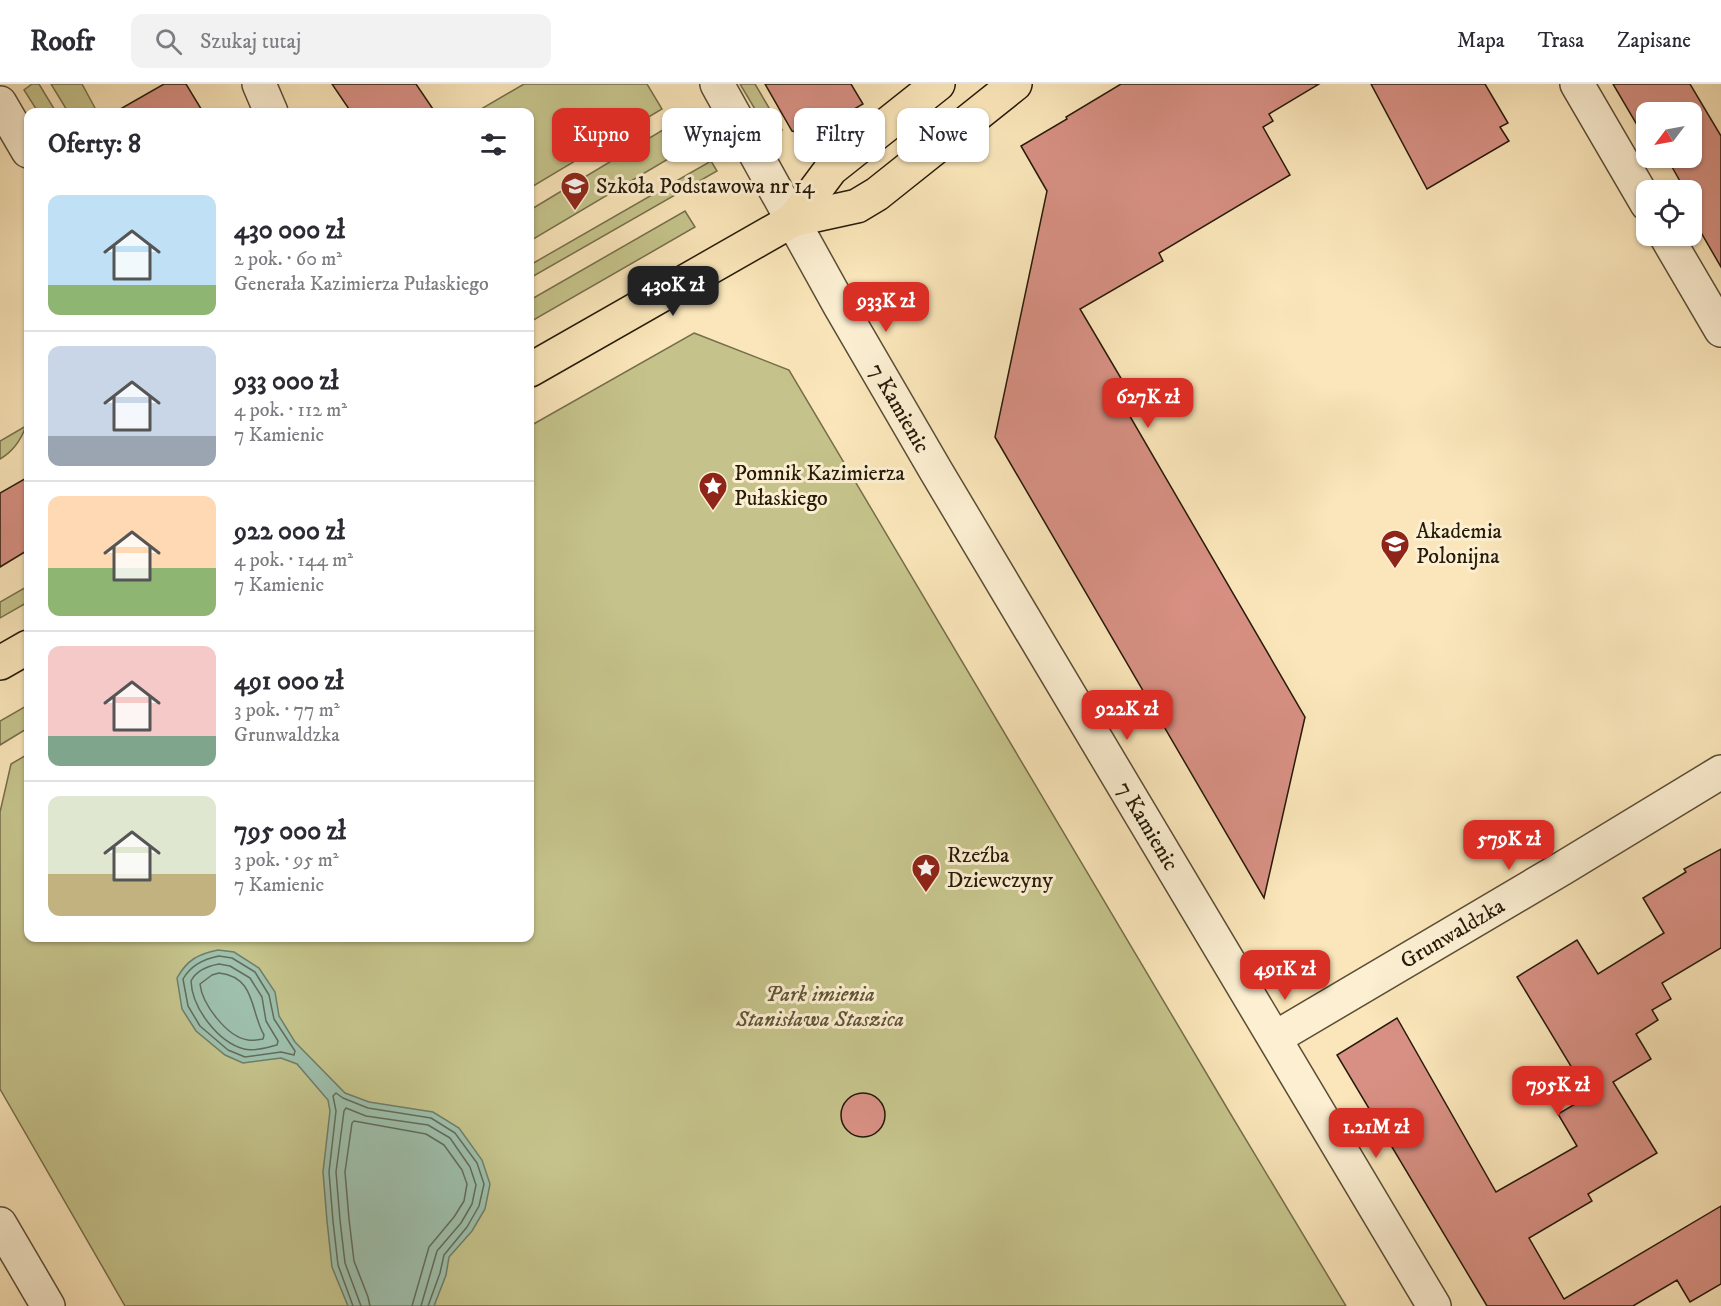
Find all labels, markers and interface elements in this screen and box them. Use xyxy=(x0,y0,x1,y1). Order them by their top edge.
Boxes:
search box xyxy=(131,14,551,68)
text: Roofr xyxy=(30,24,95,59)
icon: search xyxy=(152,25,185,58)
text: Szukaj tutaj xyxy=(200,28,301,55)
text: Mapa xyxy=(1457,28,1505,54)
text: Trasa xyxy=(1538,28,1584,54)
text: Zapisane xyxy=(1617,28,1691,54)
north arrow xyxy=(1636,102,1702,168)
map controls xyxy=(1636,102,1702,246)
chip: Kupno xyxy=(552,108,650,162)
chip: Wynajem xyxy=(662,108,782,162)
chip: Filtry xyxy=(794,108,885,162)
chip: Nowe xyxy=(897,108,989,162)
text: Oferty: 8 xyxy=(48,128,141,161)
icon: filters xyxy=(477,128,510,161)
school or university icon: Szkoła Podstawowa nr 14 xyxy=(559,170,591,212)
place label: Szkoła Podstawowa nr 14 xyxy=(596,173,816,200)
button: locate xyxy=(1636,180,1702,246)
text: 430 000 zł xyxy=(234,214,345,247)
icon: home xyxy=(96,219,168,291)
text: 2 pok. · 60 m² xyxy=(234,247,342,272)
pin: 430K zł xyxy=(618,266,728,317)
text: Generała Kazimierza Pułaskiego xyxy=(234,272,489,297)
text: 430K zł xyxy=(642,273,704,298)
pin: 933K zł xyxy=(831,282,941,333)
text: 933K zł xyxy=(857,289,915,314)
street label: 7 Kamienic xyxy=(863,359,936,458)
text: 933 000 zł xyxy=(234,365,339,398)
icon: home xyxy=(96,370,168,442)
pin: 627K zł xyxy=(1093,378,1203,429)
text: 627K zł xyxy=(1116,385,1180,410)
text: 4 pok. · 112 m² xyxy=(234,398,347,423)
text: 7 Kamienic xyxy=(234,423,324,448)
place label: Pomnik Kazimierza Pułaskiego xyxy=(734,460,905,512)
place icon: Pomnik Kazimierza Pułaskiego xyxy=(697,470,729,512)
text: 922 000 zł xyxy=(234,515,345,548)
place label: Akademia Polonijna xyxy=(1416,518,1503,570)
icon: home xyxy=(96,520,168,592)
school or university icon: Akademia Polonijna xyxy=(1379,528,1411,570)
text: 4 pok. · 144 m² xyxy=(234,548,353,573)
text: 7 Kamienic xyxy=(234,573,324,598)
text: 491 000 zł xyxy=(234,665,344,698)
icon: home xyxy=(96,670,168,742)
pin: 922K zł xyxy=(1072,690,1182,741)
text: 922K zł xyxy=(1096,697,1158,722)
text: 3 pok. · 77 m² xyxy=(234,698,340,723)
text: Grunwaldzka xyxy=(234,723,340,748)
street label: 7 Kamienic xyxy=(1111,776,1185,875)
text: 795 000 zł xyxy=(234,815,346,848)
icon: home xyxy=(96,820,168,892)
pin: 579K zł xyxy=(1454,820,1564,871)
text: 579K zł xyxy=(1477,827,1541,852)
place label: Rzeźba Dziewczyny xyxy=(947,842,1053,894)
text: 3 pok. · 95 m² xyxy=(234,848,339,873)
place icon: Rzeźba Dziewczyny xyxy=(910,852,942,894)
text: 7 Kamienic xyxy=(234,873,324,898)
street label: Grunwaldzka xyxy=(1395,892,1510,975)
pin: 491K zł xyxy=(1230,950,1340,1001)
text: 491K zł xyxy=(1254,957,1316,982)
park label: Park imienia Stanisława Staszica xyxy=(735,981,904,1033)
pin: 795K zł xyxy=(1503,1066,1613,1117)
text: 795K zł xyxy=(1526,1073,1590,1098)
pin: 1.21M zł xyxy=(1314,1108,1438,1159)
text: 1.21M zł xyxy=(1343,1115,1409,1140)

